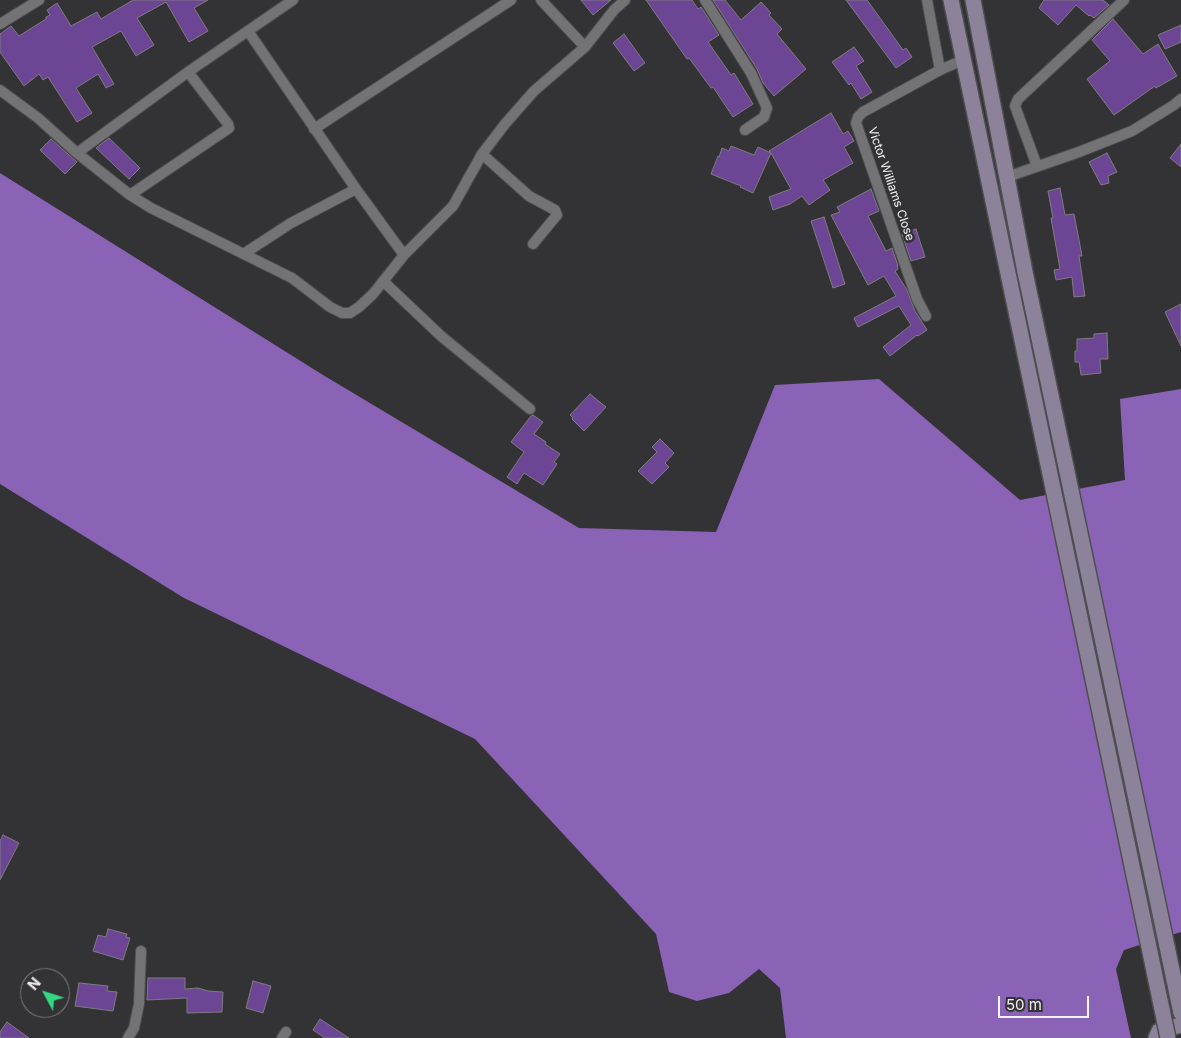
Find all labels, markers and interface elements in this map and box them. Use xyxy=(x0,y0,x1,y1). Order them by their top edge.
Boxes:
street label: Victor Williams Close xyxy=(865,125,917,243)
north arrow xyxy=(20,968,70,1018)
text: N xyxy=(24,974,44,993)
scale bar xyxy=(1001,986,1092,1018)
text: 50 m xyxy=(1006,995,1042,1014)

